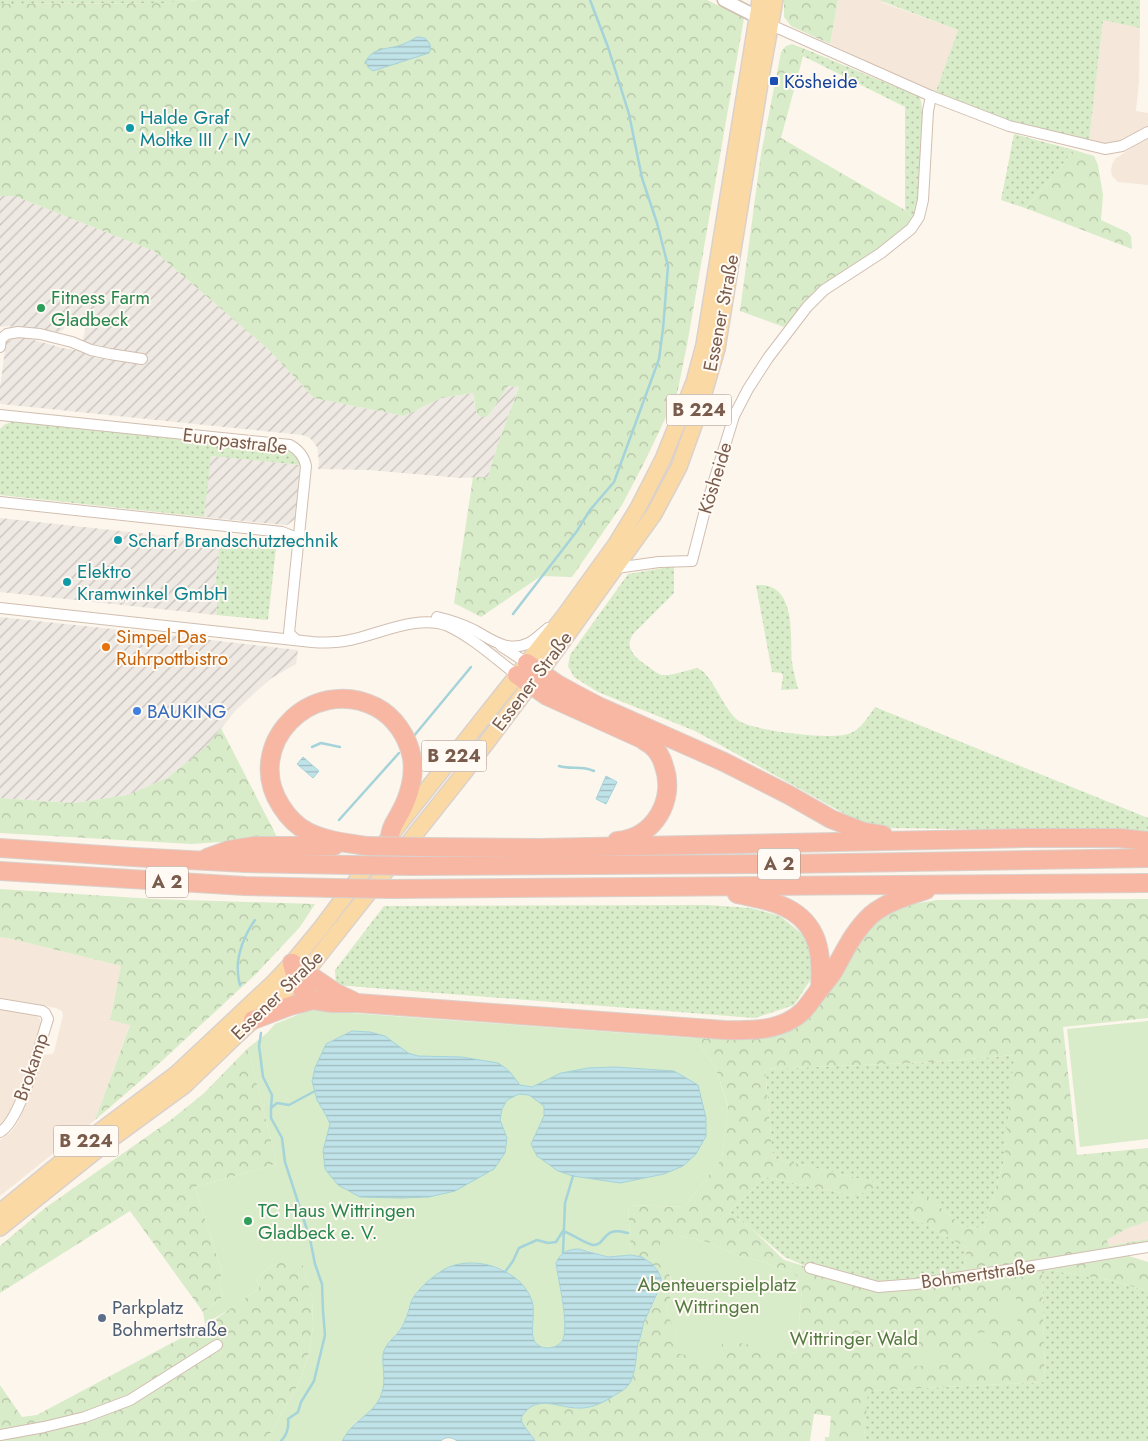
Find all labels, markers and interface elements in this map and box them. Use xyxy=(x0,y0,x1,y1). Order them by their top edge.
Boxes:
place label: Kösheide xyxy=(784,68,858,95)
marker: Kösheide xyxy=(768,75,780,87)
place label: Halde Graf Moltke III / IV xyxy=(140,104,251,153)
marker: Halde Graf Moltke III / IV xyxy=(124,122,136,134)
street label: Essener Straße xyxy=(696,252,746,374)
place label: Fitness Farm Gladbeck xyxy=(51,284,150,333)
marker: Fitness Farm Gladbeck xyxy=(35,302,47,314)
road number: B 224 xyxy=(666,394,732,426)
street label: Europastraße xyxy=(181,421,289,461)
street label: Kösheide xyxy=(691,439,739,517)
place label: Scharf Brandschutztechnik xyxy=(128,527,339,554)
marker: Scharf Brandschutztechnik xyxy=(112,534,124,546)
place label: Elektro Kramwinkel GmbH xyxy=(77,558,228,607)
marker: Elektro Kramwinkel GmbH xyxy=(61,576,73,588)
place label: Simpel Das Ruhrpottbistro xyxy=(116,623,228,672)
street label: Essener Straße xyxy=(486,625,579,737)
marker: Simpel Das Ruhrpottbistro xyxy=(100,641,112,653)
place label: BAUKING xyxy=(147,698,227,725)
marker: BAUKING xyxy=(131,705,143,717)
road number: B 224 xyxy=(422,740,486,771)
road number: A 2 xyxy=(758,849,800,880)
road number: A 2 xyxy=(146,866,188,898)
street label: Essener Straße xyxy=(225,944,329,1046)
street label: Brokamp xyxy=(7,1029,55,1105)
road number: B 224 xyxy=(54,1126,118,1156)
place label: TC Haus Wittringen Gladbeck e. V. xyxy=(258,1197,416,1246)
marker: TC Haus Wittringen Gladbeck e. V. xyxy=(242,1215,254,1227)
street label: Bohmertstraße xyxy=(919,1253,1037,1295)
park label: Abenteuerspielplatz Wittringen xyxy=(638,1271,797,1320)
place label: Parkplatz Bohmertstraße xyxy=(112,1294,227,1343)
marker: Parkplatz Bohmertstraße xyxy=(96,1312,108,1324)
park label: Wittringer Wald xyxy=(790,1325,918,1352)

